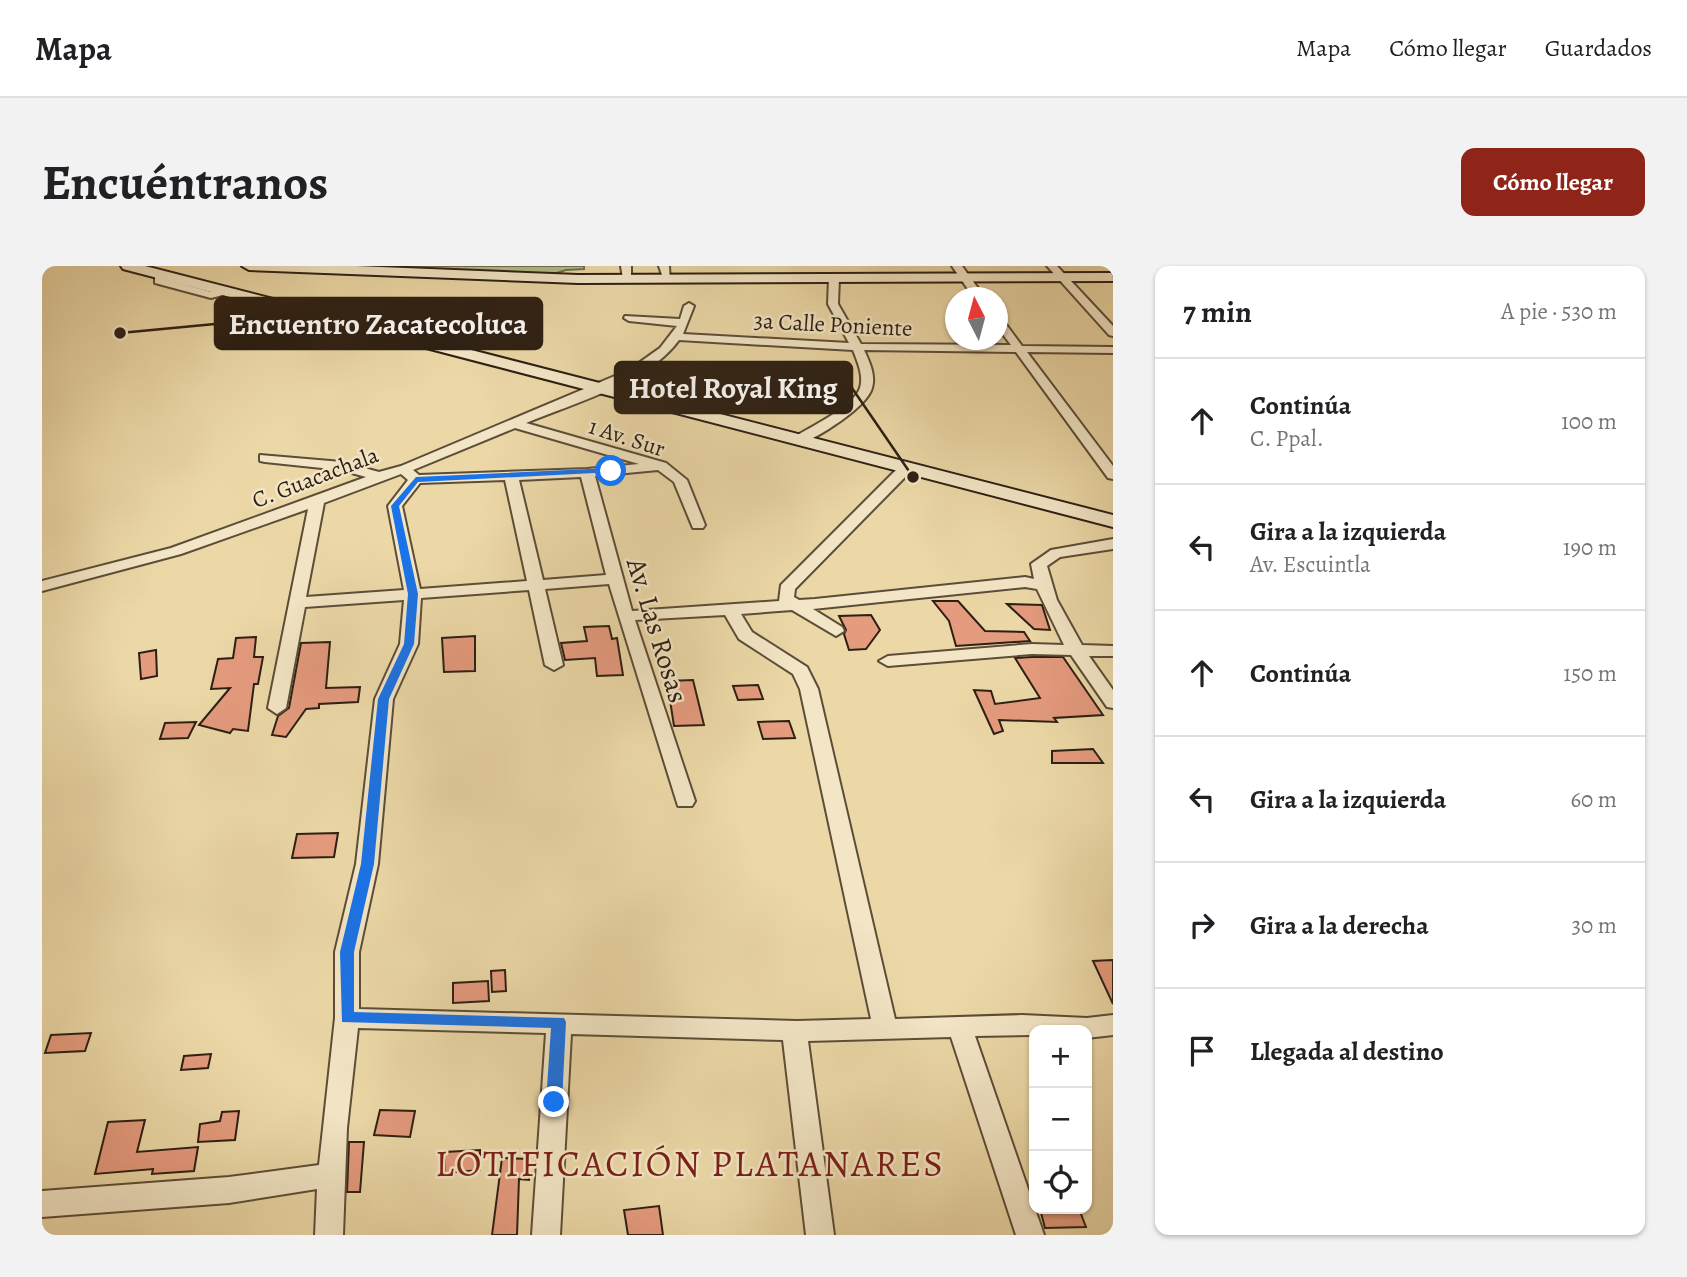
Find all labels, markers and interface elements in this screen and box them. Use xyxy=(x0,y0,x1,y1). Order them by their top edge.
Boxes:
text: Mapa xyxy=(35,26,112,71)
text: Mapa xyxy=(1296,32,1351,64)
text: Cómo llegar xyxy=(1389,32,1507,64)
text: Guardados xyxy=(1545,32,1652,64)
button: Cómo llegar xyxy=(1461,148,1645,216)
text: Encuéntranos xyxy=(42,149,328,216)
north arrow xyxy=(945,287,1008,350)
text: 7 min xyxy=(1183,292,1252,332)
text: A pie · 530 m xyxy=(1501,296,1617,327)
callout: Encuentro Zacatecoluca xyxy=(215,298,542,349)
text: Encuentro Zacatecoluca xyxy=(228,304,528,344)
street label: 3a Calle Poniente xyxy=(753,305,913,344)
callout: Hotel Royal King xyxy=(615,362,852,413)
text: Hotel Royal King xyxy=(628,368,838,408)
text: Continúa xyxy=(1250,388,1351,423)
icon: ahead xyxy=(1183,402,1221,440)
text: 100 m xyxy=(1561,406,1617,437)
street label: 1 Av. Sur xyxy=(585,411,669,464)
text: C. Ppal. xyxy=(1250,423,1324,454)
street label: C. Guacachala xyxy=(248,439,383,516)
route start xyxy=(595,455,626,486)
text: Gira a la izquierda xyxy=(1250,514,1446,549)
icon: left xyxy=(1183,528,1221,566)
text: 190 m xyxy=(1563,532,1617,563)
text: Av. Escuintla xyxy=(1250,549,1371,580)
street label: Av. Las Rosas xyxy=(617,552,697,707)
icon: ahead xyxy=(1183,654,1221,692)
text: Continúa xyxy=(1250,656,1351,691)
text: 150 m xyxy=(1563,658,1617,689)
icon: left xyxy=(1183,780,1221,818)
text: Gira a la izquierda xyxy=(1250,782,1446,817)
text: 60 m xyxy=(1570,784,1617,815)
icon: right xyxy=(1183,906,1221,944)
text: Gira a la derecha xyxy=(1250,908,1429,943)
text: 30 m xyxy=(1571,910,1617,941)
map controls xyxy=(1029,1025,1092,1214)
button: + xyxy=(1029,1025,1092,1088)
icon: arrive xyxy=(1183,1032,1221,1070)
text: Llegada al destino xyxy=(1250,1034,1444,1069)
route end xyxy=(538,1086,569,1117)
button: − xyxy=(1029,1088,1092,1151)
district label: LOTIFICACIÓN PLATANARES xyxy=(435,1138,945,1189)
button: locate xyxy=(1029,1151,1092,1214)

